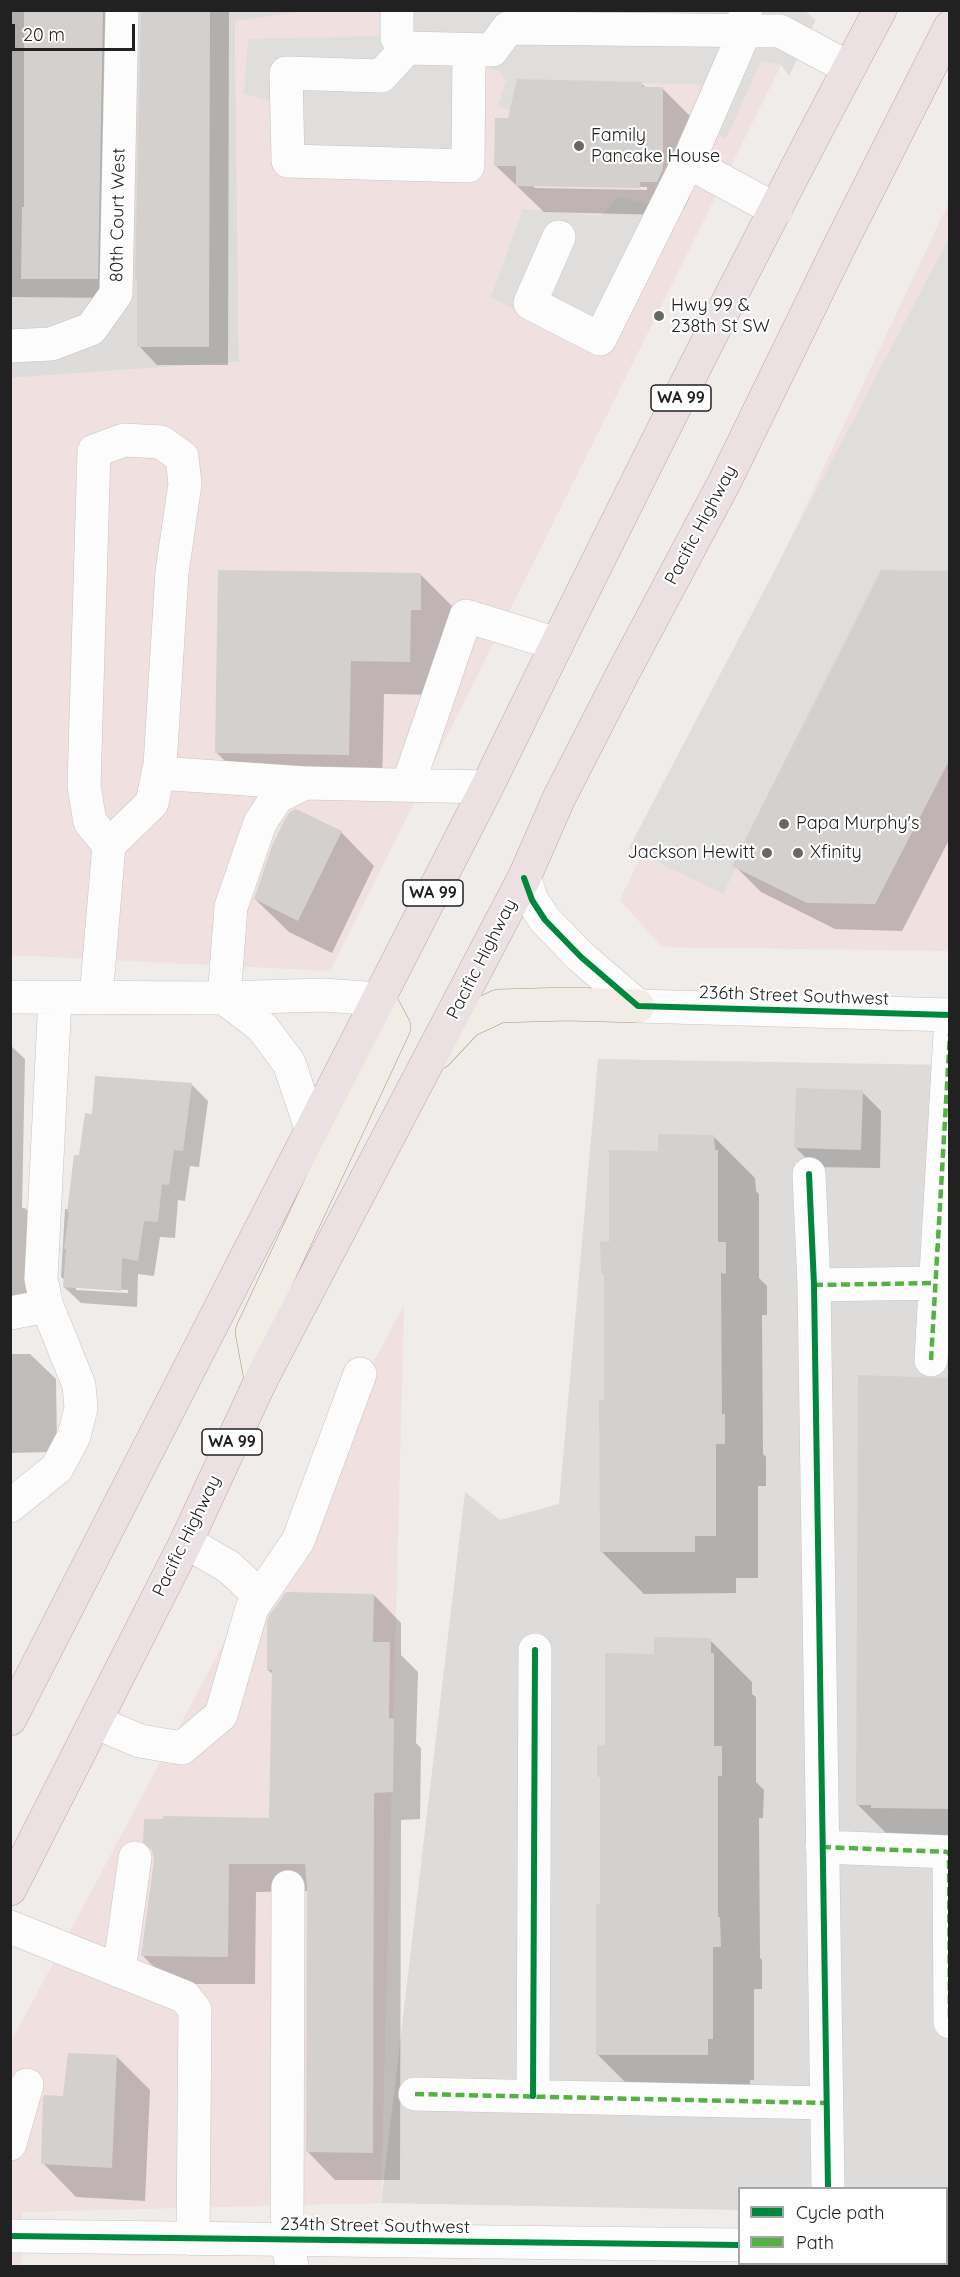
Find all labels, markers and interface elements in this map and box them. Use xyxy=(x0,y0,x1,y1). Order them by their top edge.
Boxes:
scale bar xyxy=(15,12,138,50)
text: 20 m xyxy=(23,23,65,46)
place label: Family Pancake House xyxy=(591,125,720,168)
marker: Family Pancake House xyxy=(572,139,586,153)
street label: 80th Court West xyxy=(106,148,130,282)
place label: Hwy 99 & 238th St SW xyxy=(671,295,770,338)
marker: Hwy 99 & 238th St SW xyxy=(652,309,666,323)
road number: WA 99 xyxy=(651,385,711,411)
street label: Pacific Highway xyxy=(660,462,742,588)
place label: Papa Murphy's xyxy=(796,813,920,835)
marker: Papa Murphy's xyxy=(777,817,791,831)
place label: Jackson Hewitt xyxy=(628,842,755,864)
place label: Xfinity xyxy=(810,842,862,864)
marker: Jackson Hewitt xyxy=(760,846,774,860)
marker: Xfinity xyxy=(791,846,805,860)
road number: WA 99 xyxy=(403,880,463,906)
street label: Pacific Highway xyxy=(442,895,522,1023)
street label: 236th Street Southwest xyxy=(699,982,889,1010)
road number: WA 99 xyxy=(202,1429,262,1455)
street label: Pacific Highway xyxy=(148,1472,226,1600)
legend xyxy=(738,2187,948,2265)
text: Cycle path xyxy=(796,2201,884,2224)
street label: 234th Street Southwest xyxy=(280,2214,470,2238)
text: Path xyxy=(796,2231,834,2254)

